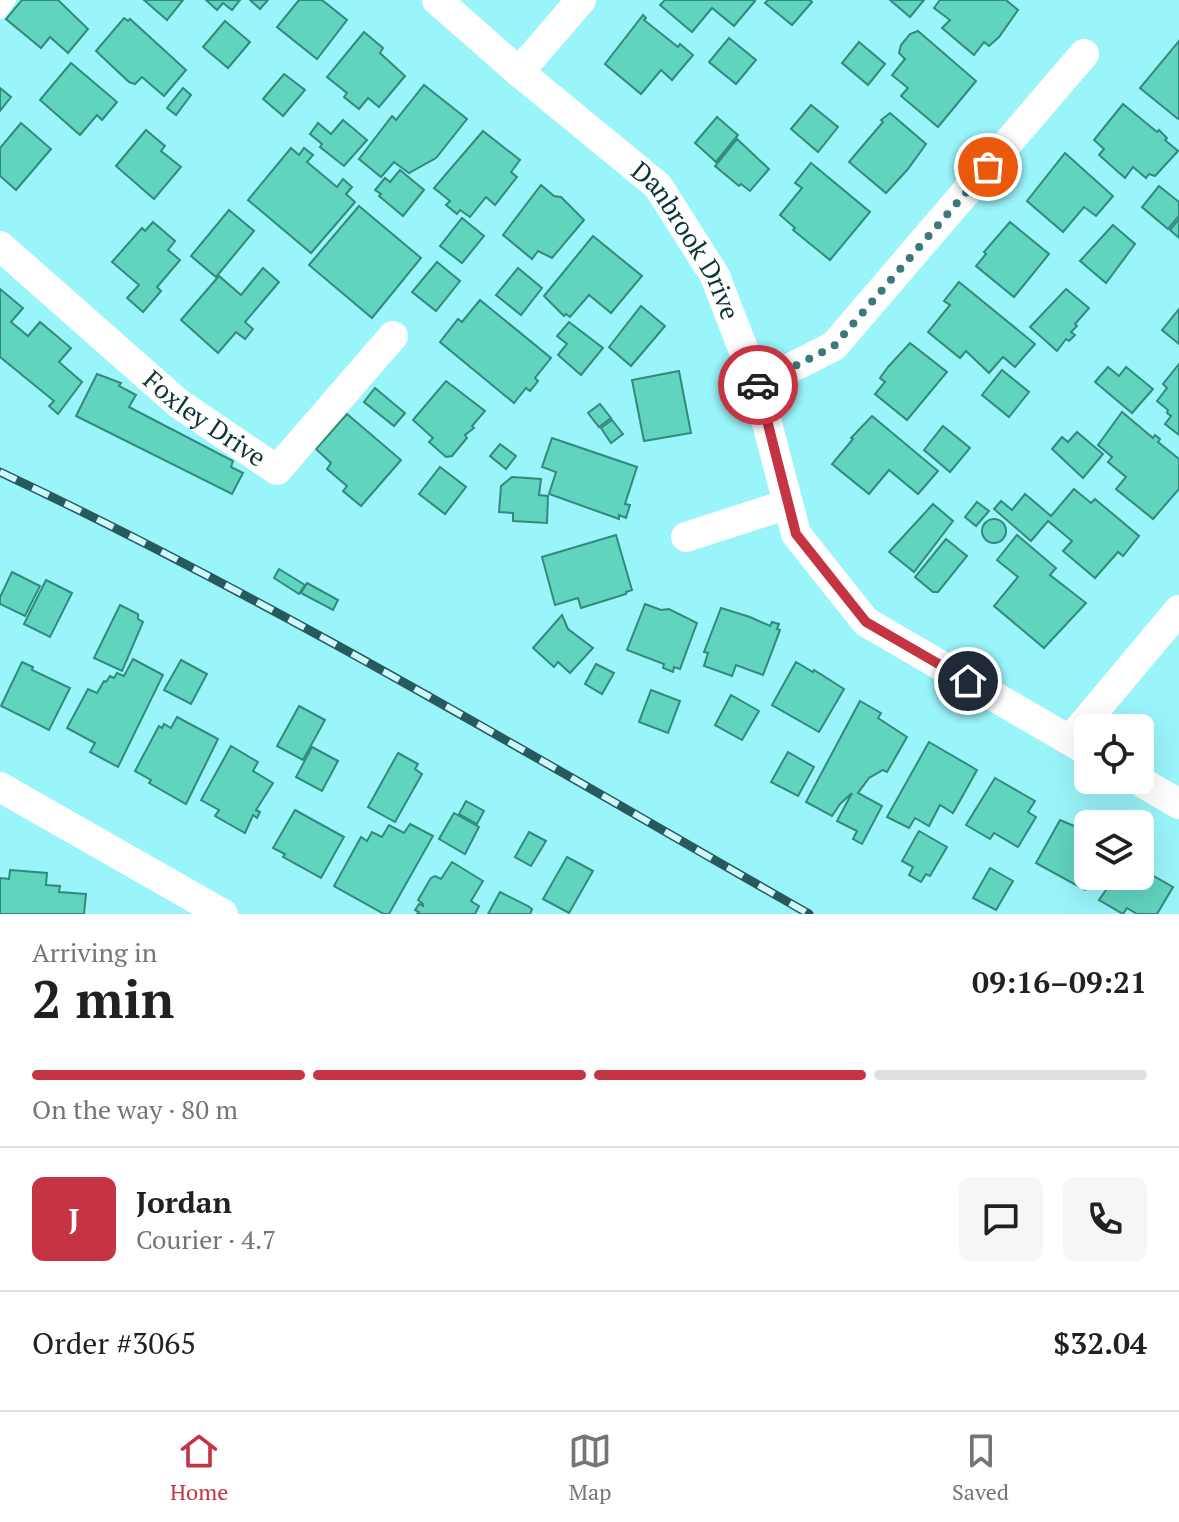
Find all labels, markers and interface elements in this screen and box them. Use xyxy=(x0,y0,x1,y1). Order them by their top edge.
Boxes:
pin xyxy=(954,133,1022,201)
icon: bag xyxy=(966,145,1010,189)
street label: Danbrook Drive xyxy=(625,153,748,324)
courier xyxy=(718,345,798,425)
street label: Foxley Drive xyxy=(137,362,273,474)
icon: car xyxy=(736,363,780,407)
pin xyxy=(934,647,1002,715)
icon: home xyxy=(946,659,990,703)
map controls xyxy=(1074,714,1154,890)
button: locate xyxy=(1074,714,1154,794)
button: layers xyxy=(1074,810,1154,890)
text: Arriving in xyxy=(32,935,157,969)
text: 09:16–09:21 xyxy=(972,962,1147,1002)
text: 2 min xyxy=(32,964,174,1033)
text: On the way · 80 m xyxy=(32,1092,238,1126)
button: chat xyxy=(959,1177,1043,1261)
button: phone xyxy=(1063,1177,1147,1261)
text: Jordan xyxy=(136,1182,232,1222)
text: J xyxy=(69,1199,79,1239)
text: Courier · 4.7 xyxy=(136,1222,276,1256)
text: Order #3065 xyxy=(32,1323,196,1363)
text: $32.04 xyxy=(1053,1323,1147,1363)
tab: Home xyxy=(170,1429,228,1506)
tab: Map xyxy=(568,1429,612,1506)
tab: Saved xyxy=(952,1429,1009,1506)

